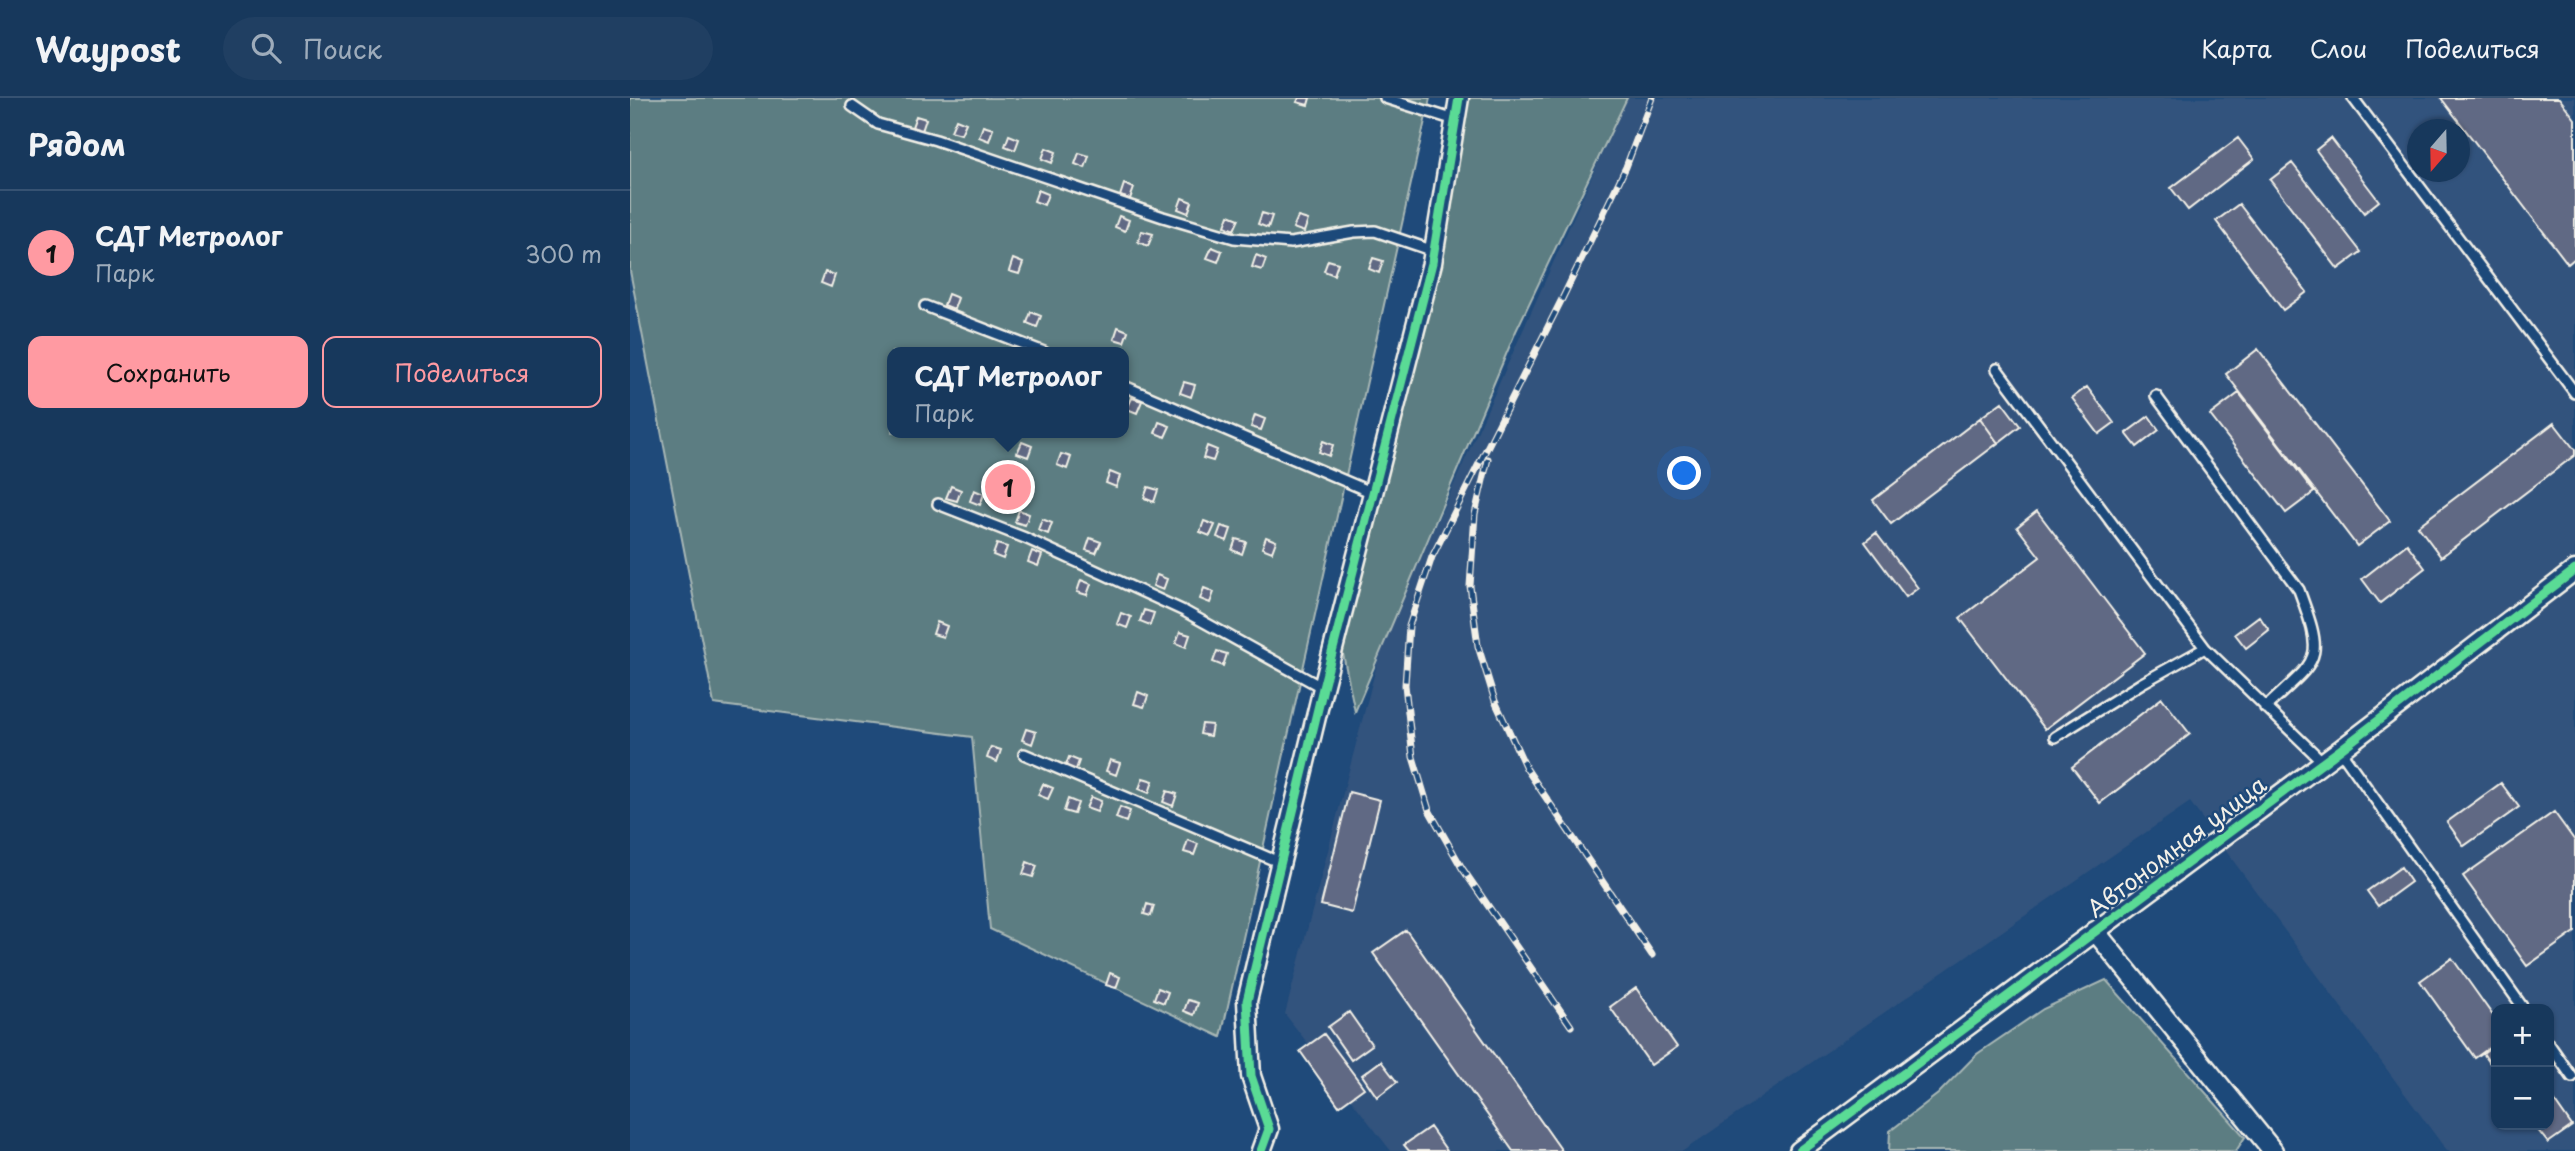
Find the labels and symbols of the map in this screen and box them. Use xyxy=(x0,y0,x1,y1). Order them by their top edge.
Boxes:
north arrow xyxy=(2407,119,2470,182)
your location xyxy=(1667,456,1701,490)
pin: 1 xyxy=(985,461,1031,513)
street label: Автономная улица xyxy=(2079,766,2274,925)

